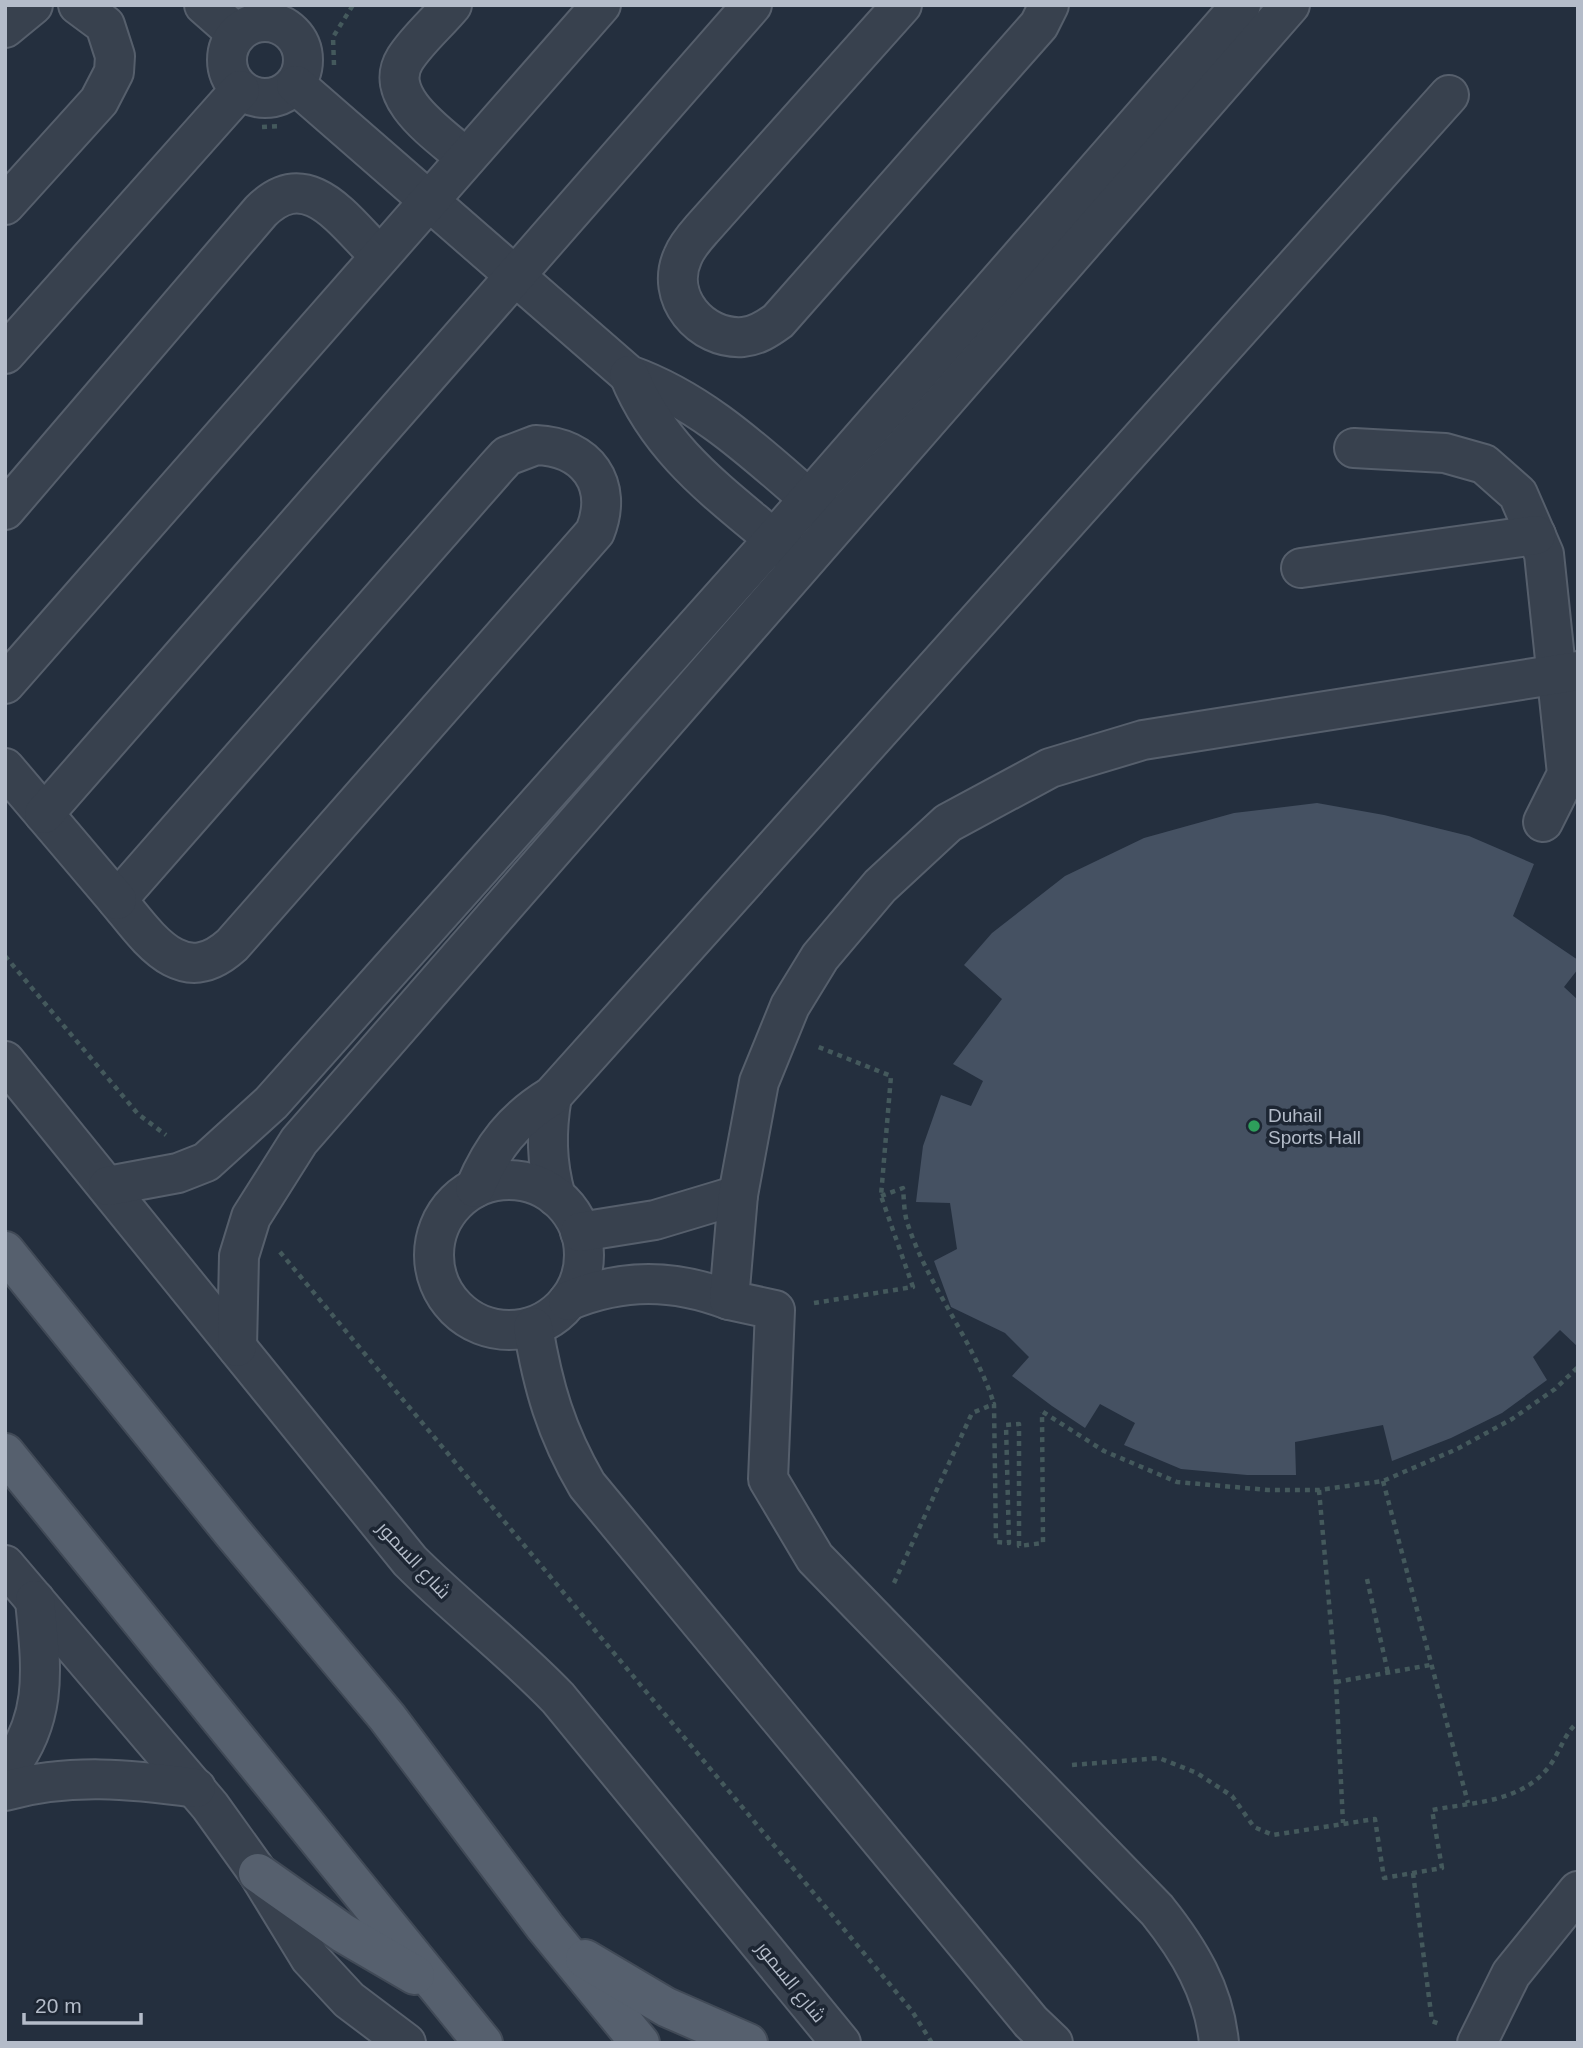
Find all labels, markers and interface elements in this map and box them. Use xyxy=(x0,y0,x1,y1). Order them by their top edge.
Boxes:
place label: Duhail Sports Hall xyxy=(1268,1105,1361,1148)
marker: Duhail Sports Hall xyxy=(1246,1118,1262,1134)
street label: شارع السمور xyxy=(370,1516,455,1605)
street label: شارع السمور xyxy=(749,1937,830,2028)
scale bar xyxy=(24,1982,142,2026)
text: 20 m xyxy=(35,1994,82,2017)

